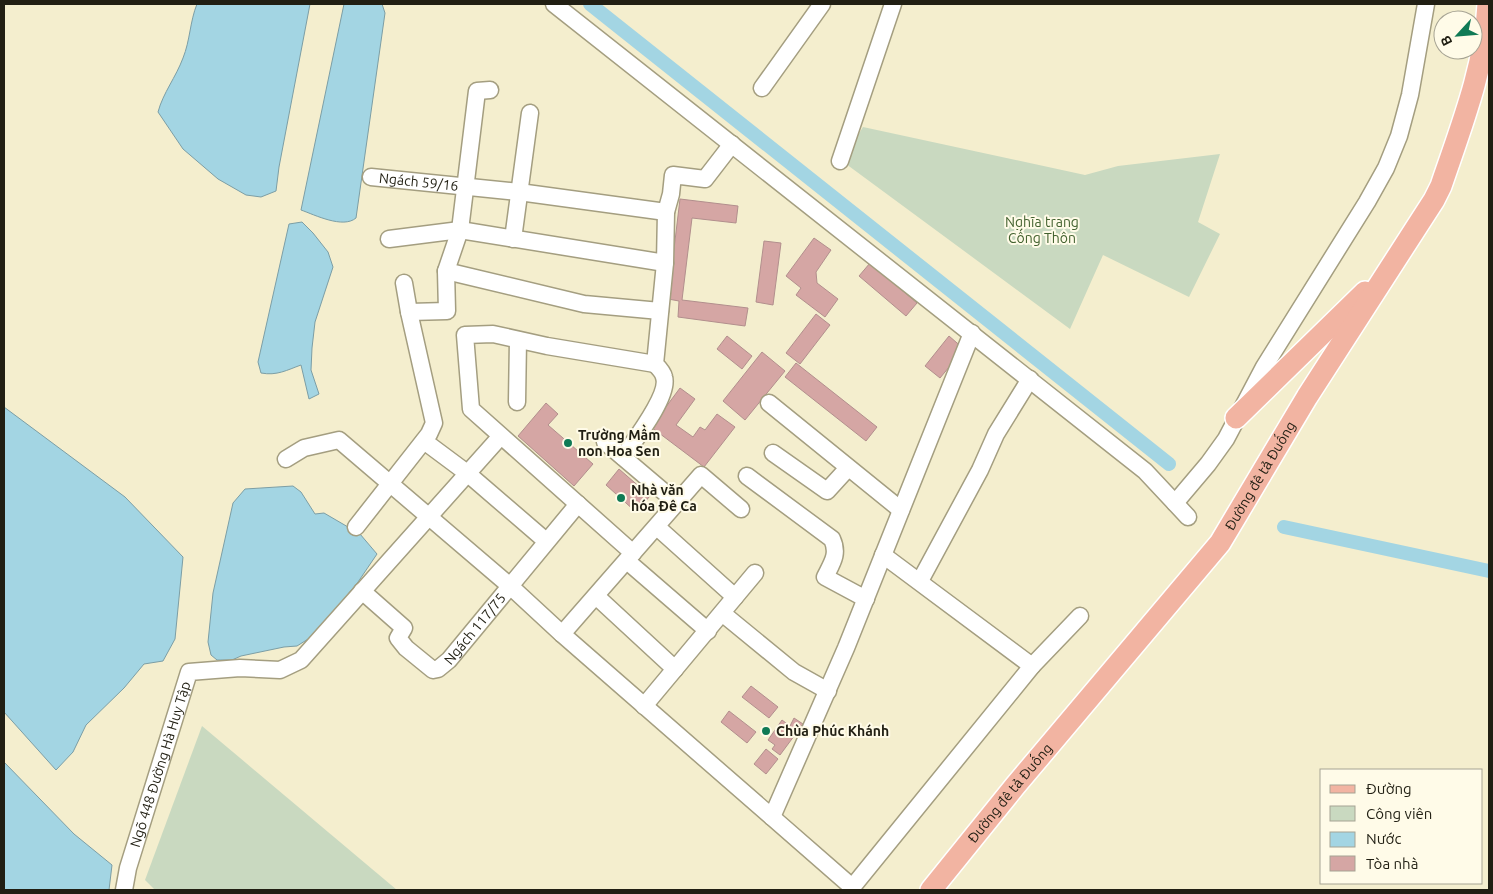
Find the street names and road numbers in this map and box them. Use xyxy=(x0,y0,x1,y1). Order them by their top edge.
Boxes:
street label: Ngách 59/16 xyxy=(378,170,459,194)
street label: Đường đê tả Đuống xyxy=(1222,418,1299,533)
street label: Ngách 117/75 xyxy=(441,590,509,668)
street label: Ngõ 448 Đường Hà Huy Tập xyxy=(127,679,194,849)
street label: Đường đê tả Đuống xyxy=(964,740,1055,846)

